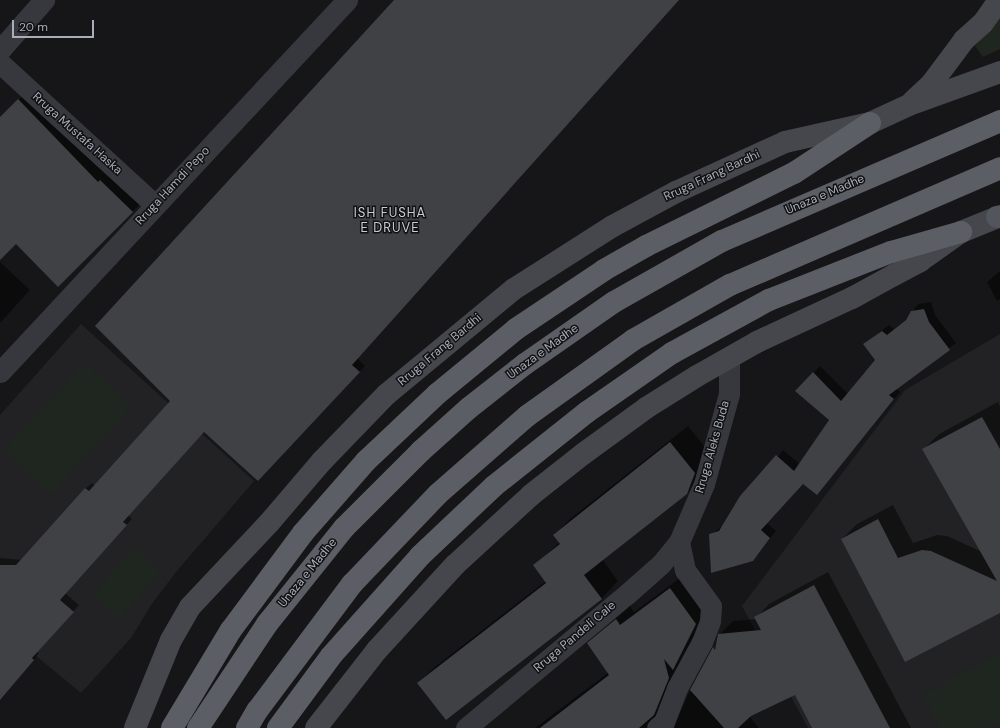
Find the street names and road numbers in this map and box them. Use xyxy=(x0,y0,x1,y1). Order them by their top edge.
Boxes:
street label: Rruga Mustafa Haska xyxy=(29,90,125,178)
street label: Rruga Hamdi Pepo xyxy=(133,144,213,228)
street label: Rruga Frang Bardhi xyxy=(662,147,762,205)
street label: Unaza e Madhe xyxy=(783,172,867,218)
street label: Rruga Frang Bardhi xyxy=(395,311,485,389)
street label: Unaza e Madhe xyxy=(505,321,581,383)
street label: Rruga Aleks Buda xyxy=(693,399,733,495)
street label: Unaza e Madhe xyxy=(276,536,340,610)
street label: Rruga Pandeli Cale xyxy=(531,598,619,676)

